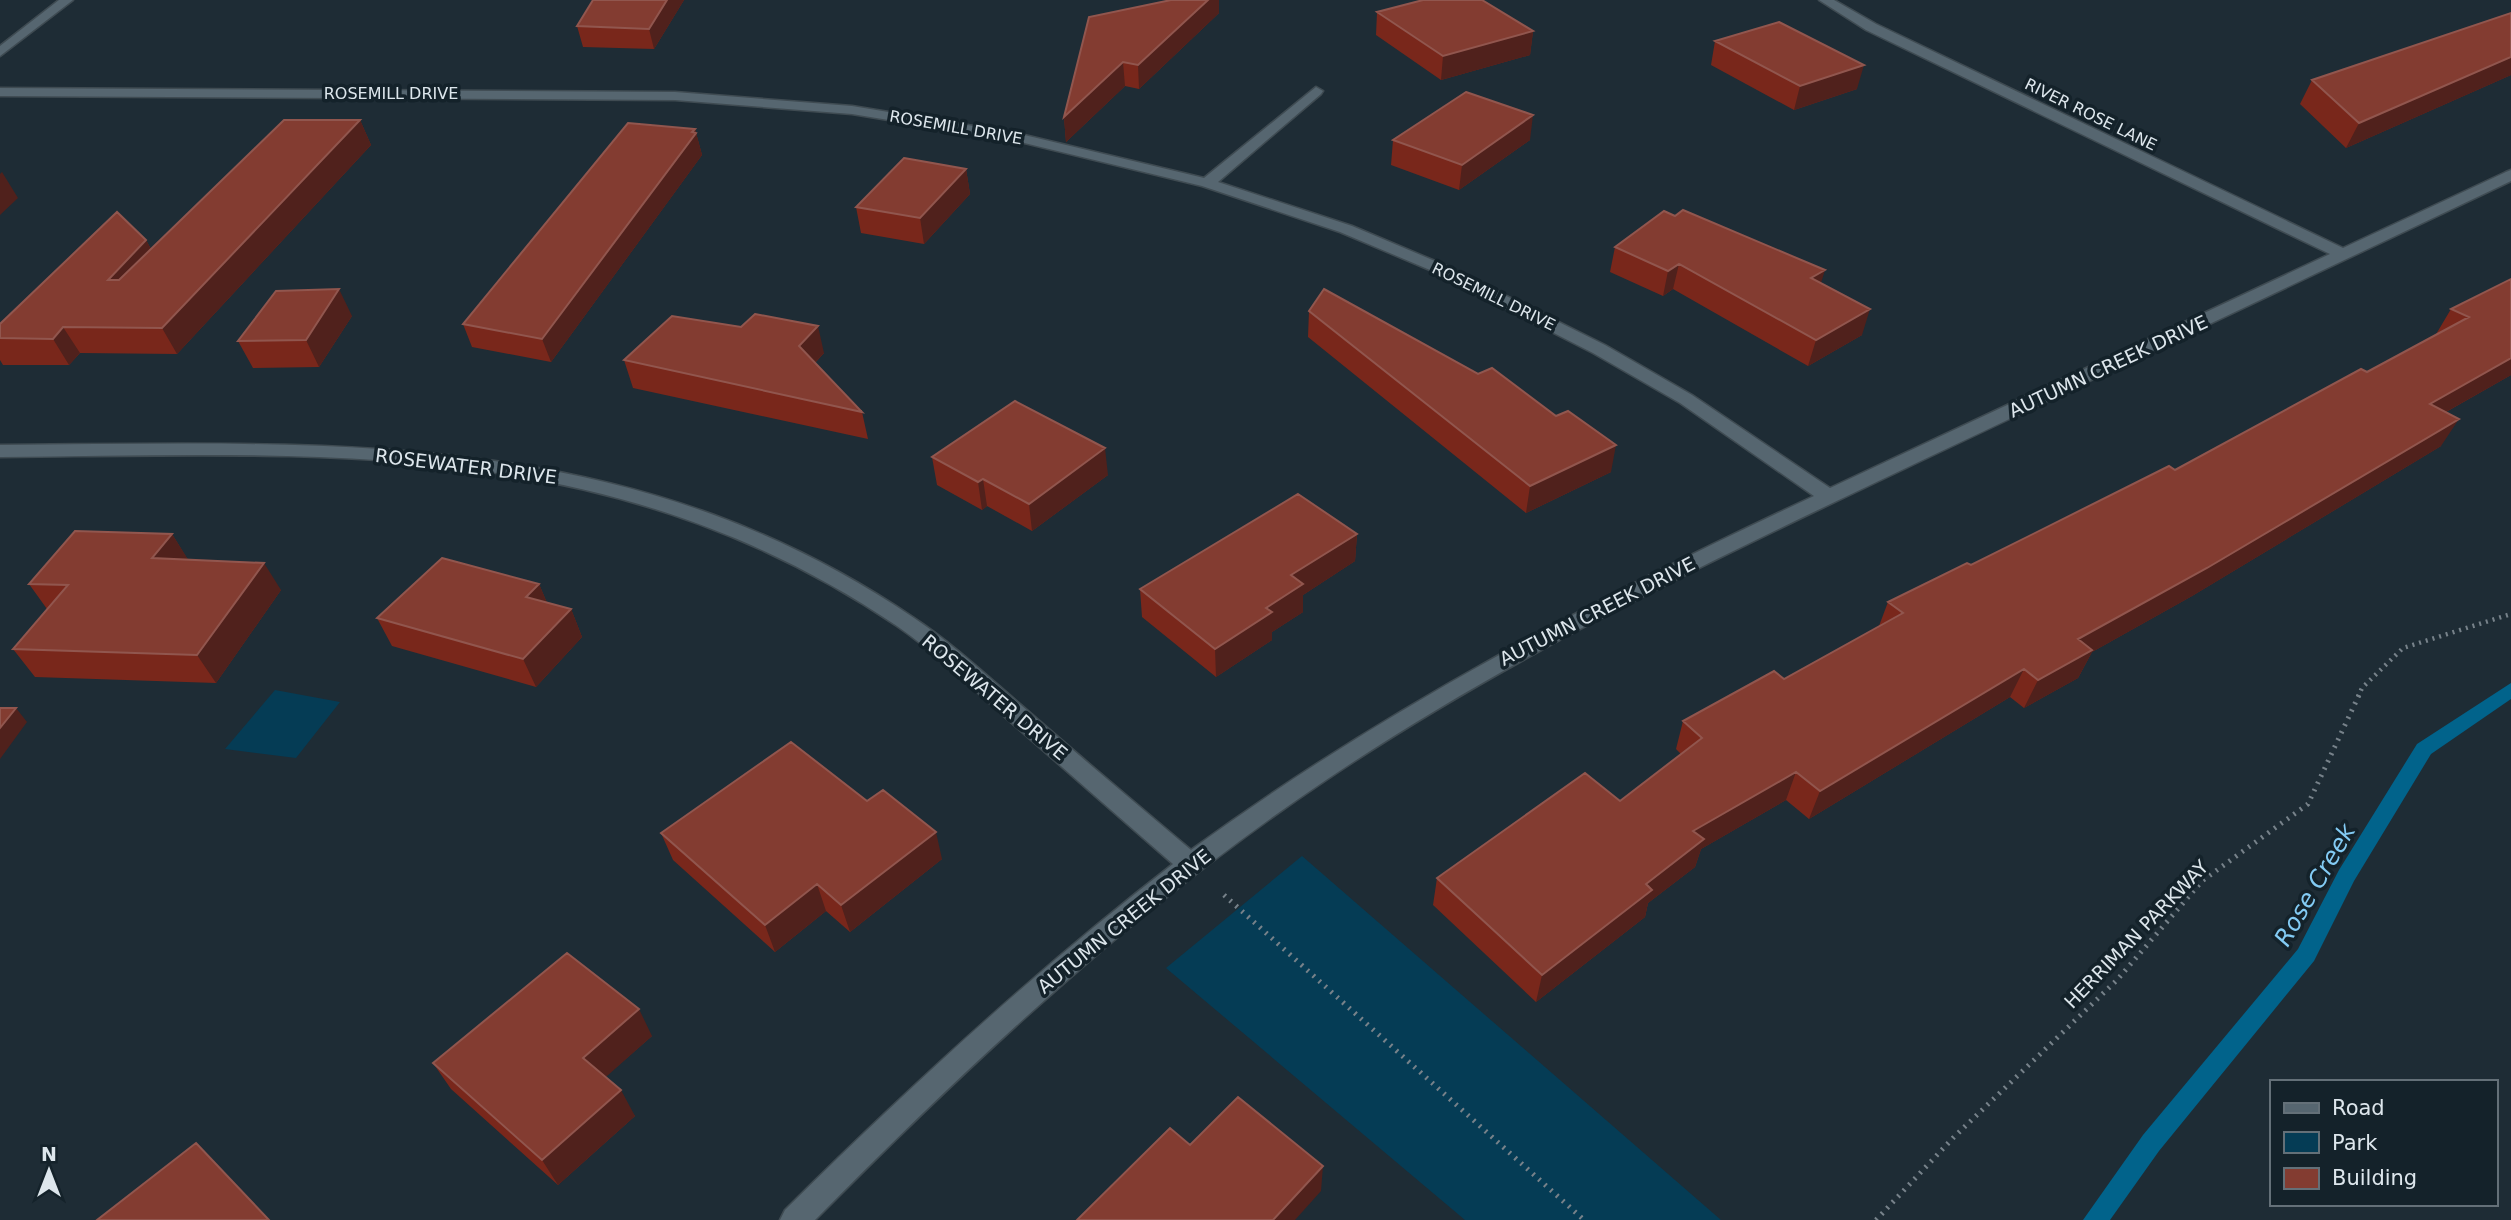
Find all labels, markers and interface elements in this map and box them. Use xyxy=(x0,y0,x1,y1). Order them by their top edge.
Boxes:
street label: RIVER ROSE LANE xyxy=(2022,74,2160,155)
street label: ROSEMILL DRIVE xyxy=(324,84,458,103)
street label: ROSEMILL DRIVE xyxy=(888,106,1024,149)
street label: ROSEMILL DRIVE xyxy=(1429,258,1558,334)
street label: AUTUMN CREEK DRIVE xyxy=(2005,310,2211,422)
street label: ROSEWATER DRIVE xyxy=(374,444,558,488)
street label: AUTUMN CREEK DRIVE xyxy=(1496,552,1698,670)
street label: ROSEWATER DRIVE xyxy=(918,630,1072,764)
water label: Rose Creek xyxy=(2269,818,2362,951)
street label: AUTUMN CREEK DRIVE xyxy=(1033,844,1215,998)
street label: HERRIMAN PARKWAY xyxy=(2060,855,2213,1013)
legend xyxy=(2270,1080,2497,1206)
text: Road xyxy=(2332,1096,2385,1120)
text: Park xyxy=(2332,1131,2378,1155)
north arrow xyxy=(14,1136,84,1206)
text: N xyxy=(41,1143,57,1165)
text: Building xyxy=(2332,1166,2417,1190)

